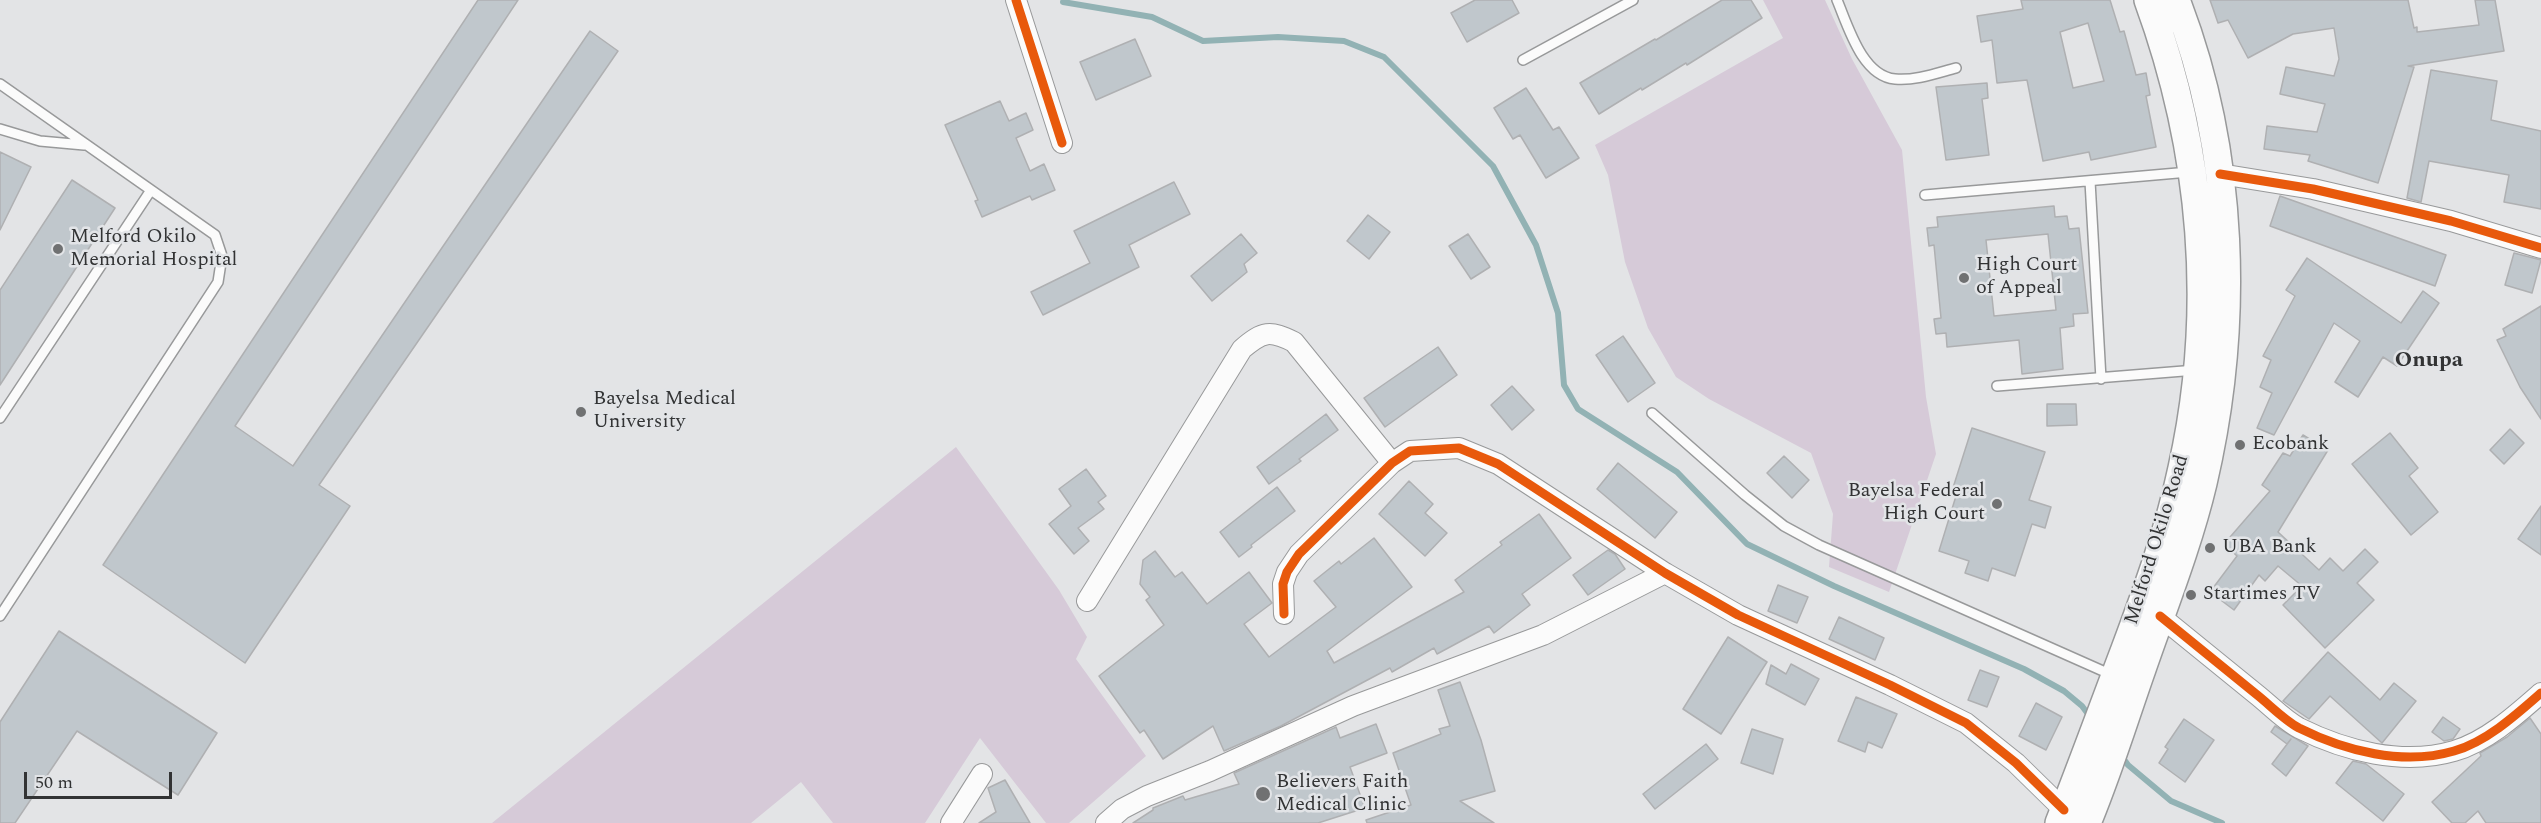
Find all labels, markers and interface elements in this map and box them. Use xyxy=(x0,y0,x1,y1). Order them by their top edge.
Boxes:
place label: Melford Okilo Memorial Hospital xyxy=(70,226,237,273)
marker: Melford Okilo Memorial Hospital xyxy=(51,242,65,256)
place label: High Court of Appeal xyxy=(1976,254,2077,301)
marker: High Court of Appeal xyxy=(1957,271,1971,285)
district label: Onupa xyxy=(2395,349,2463,375)
place label: Bayelsa Medical University xyxy=(593,388,736,435)
marker: Bayelsa Medical University xyxy=(574,405,588,419)
place label: Ecobank xyxy=(2252,433,2329,457)
marker: Ecobank xyxy=(2233,438,2247,452)
street label: Melford Okilo Road xyxy=(2121,452,2195,628)
place label: Bayelsa Federal High Court xyxy=(1848,480,1985,527)
marker: Bayelsa Federal High Court xyxy=(1990,497,2004,511)
place label: UBA Bank xyxy=(2222,536,2317,560)
marker: UBA Bank xyxy=(2203,541,2217,555)
place label: Startimes TV xyxy=(2203,583,2321,607)
marker: Startimes TV xyxy=(2184,588,2198,602)
scale bar xyxy=(27,760,176,798)
text: 50 m xyxy=(35,769,73,796)
place label: Believers Faith Medical Clinic xyxy=(1276,771,1408,818)
marker: Believers Faith Medical Clinic xyxy=(1254,785,1272,803)

